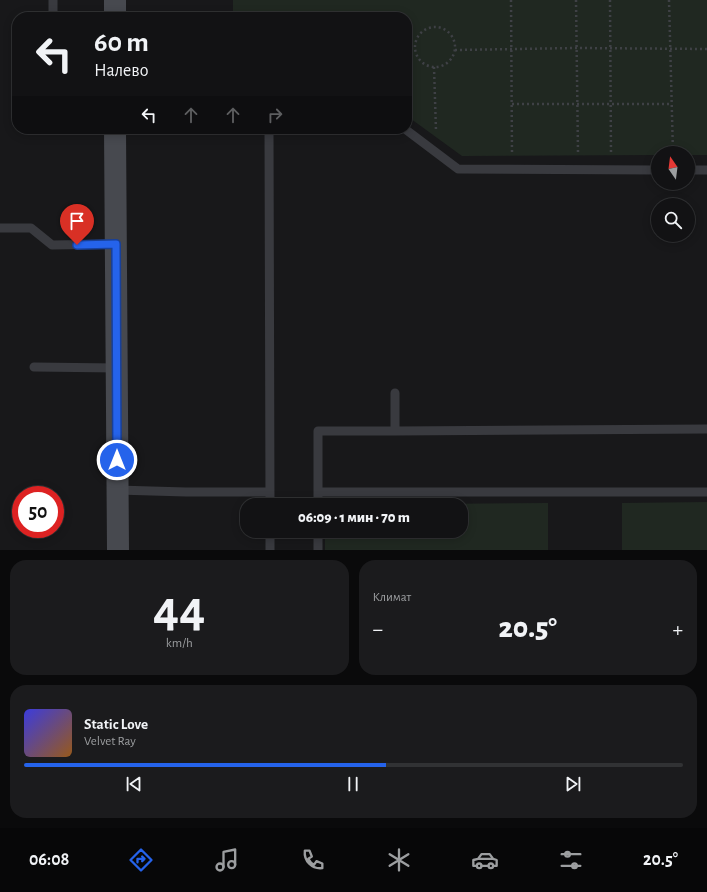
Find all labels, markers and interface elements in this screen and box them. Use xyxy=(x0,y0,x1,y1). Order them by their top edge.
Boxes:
icon: left xyxy=(28,28,80,80)
text: 60 m xyxy=(94,29,149,57)
text: Налево xyxy=(94,62,148,80)
icon: left xyxy=(138,104,160,126)
icon: ahead xyxy=(180,104,202,126)
icon: ahead xyxy=(222,104,244,126)
icon: right xyxy=(264,104,286,126)
north arrow xyxy=(651,146,695,190)
map controls xyxy=(651,146,695,242)
button: search xyxy=(651,198,695,242)
pin xyxy=(60,204,94,245)
icon: arrive xyxy=(66,210,88,232)
position arrow xyxy=(96,439,138,481)
speed limit sign: 50 xyxy=(12,486,64,538)
text: 06:09 · 1 мин · 70 m xyxy=(298,510,410,525)
text: 44 xyxy=(153,584,205,636)
text: Климат xyxy=(373,591,411,604)
text: 20.5° xyxy=(498,613,557,643)
text: − xyxy=(373,618,383,640)
text: + xyxy=(672,618,683,640)
text: km/h xyxy=(166,637,193,650)
text: Static Love xyxy=(84,717,148,732)
text: Velvet Ray xyxy=(84,735,136,748)
icon: previous xyxy=(123,773,145,795)
icon: pause xyxy=(342,773,364,795)
icon: next xyxy=(562,773,584,795)
icon: directions xyxy=(127,846,155,874)
icon: music xyxy=(213,846,241,874)
icon: phone xyxy=(299,846,327,874)
icon: climate xyxy=(385,846,413,874)
icon: car xyxy=(471,846,499,874)
icon: filters xyxy=(557,846,585,874)
text: 06:08 xyxy=(29,851,69,869)
text: 20.5° xyxy=(643,851,678,869)

